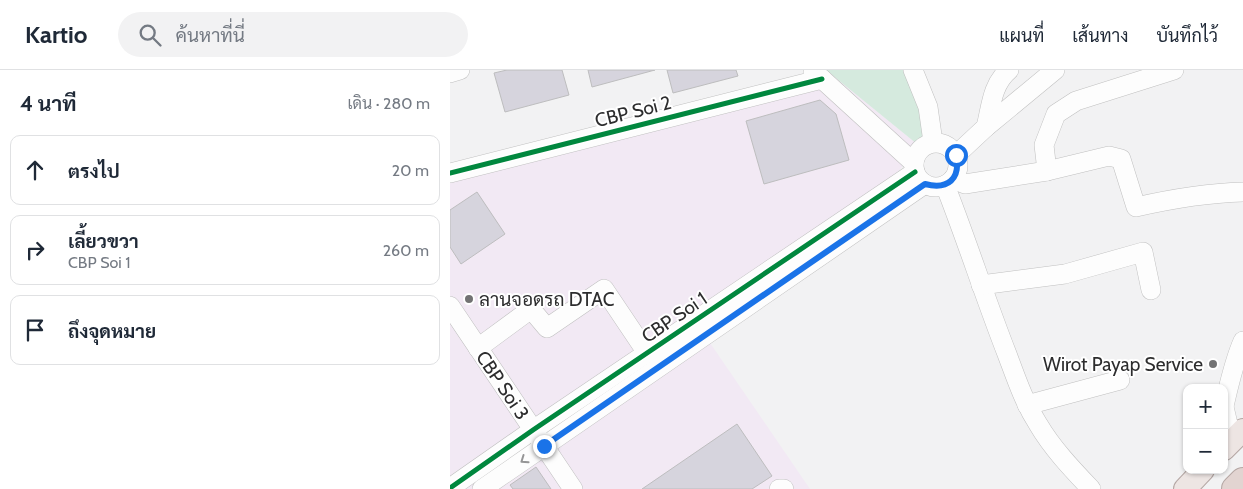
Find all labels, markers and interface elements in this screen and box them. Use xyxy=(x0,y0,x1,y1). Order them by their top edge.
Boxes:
search box xyxy=(118,12,468,57)
text: Kartio xyxy=(25,20,88,49)
icon: search xyxy=(136,21,164,49)
text: ค้นหาที่นี่ xyxy=(176,24,245,47)
text: แผนที่ xyxy=(999,25,1044,47)
text: เส้นทาง xyxy=(1072,25,1128,47)
text: บันทึกไว้ xyxy=(1156,25,1218,47)
text: 4 นาที xyxy=(20,91,76,116)
street label: CBP Soi 2 xyxy=(592,91,674,132)
text: เดิน · 280 m xyxy=(347,94,430,113)
route start xyxy=(945,144,968,167)
icon: ahead xyxy=(21,156,49,184)
text: ตรงไป xyxy=(68,160,120,183)
text: 20 m xyxy=(392,161,429,180)
text: เลี้ยวขวา xyxy=(68,230,139,253)
icon: right xyxy=(21,236,49,264)
text: 260 m xyxy=(383,241,429,260)
text: CBP Soi 1 xyxy=(68,253,131,272)
street label: CBP Soi 1 xyxy=(637,287,711,348)
place label: ลานจอดรถ DTAC xyxy=(479,288,615,311)
marker: ลานจอดรถ DTAC xyxy=(463,293,475,305)
icon: arrive xyxy=(21,316,49,344)
text: ถึงจุดหมาย xyxy=(68,320,156,343)
street label: CBP Soi 3 xyxy=(471,346,534,424)
place label: Wirot Payap Service xyxy=(1043,353,1203,376)
marker: Wirot Payap Service xyxy=(1207,358,1219,370)
map controls xyxy=(1183,384,1228,474)
button: + xyxy=(1183,384,1228,429)
button: − xyxy=(1183,429,1228,474)
route end xyxy=(533,435,556,458)
one-way arrow xyxy=(520,454,530,463)

